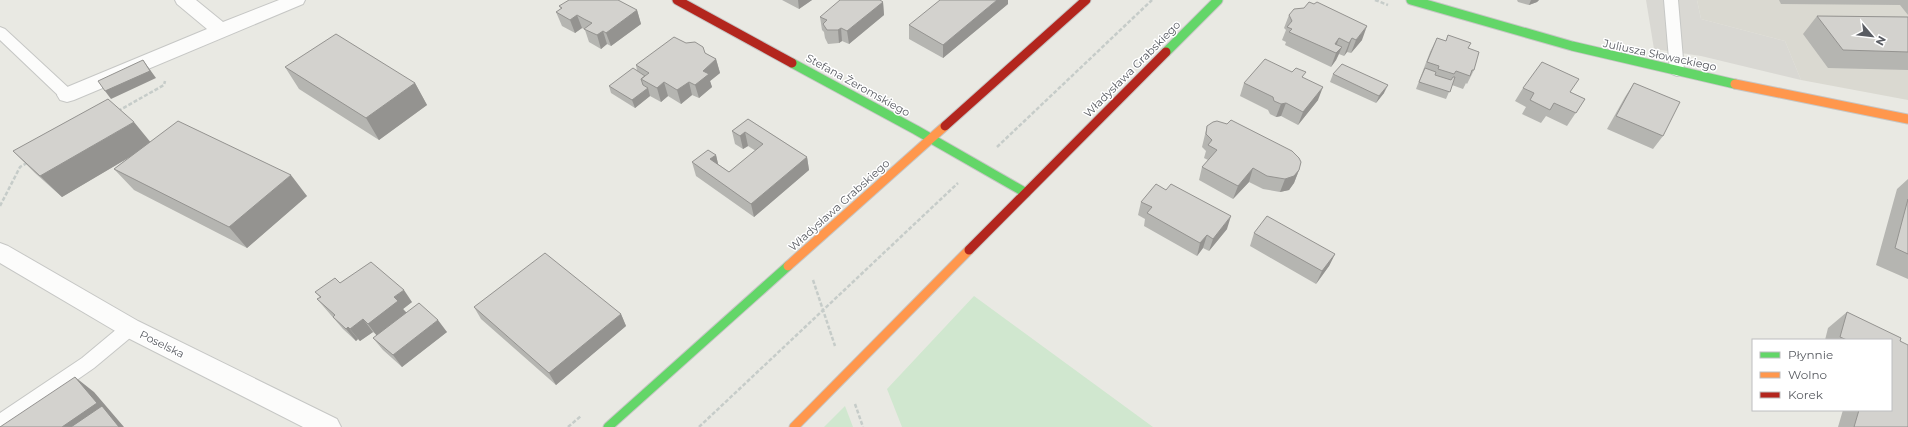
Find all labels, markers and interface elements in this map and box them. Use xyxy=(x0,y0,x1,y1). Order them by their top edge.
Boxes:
north arrow xyxy=(1852,16,1892,56)
street label: Władysława Grabskiego xyxy=(1081,18,1183,120)
text: N xyxy=(1873,33,1889,48)
street label: Juliusza Słowackiego xyxy=(1601,36,1718,74)
street label: Stefana Żeromskiego xyxy=(803,51,913,120)
street label: Władysława Grabskiego xyxy=(786,156,892,254)
street label: Poselska xyxy=(137,327,187,361)
legend xyxy=(1752,339,1892,411)
text: Płynnie xyxy=(1788,347,1833,362)
text: Wolno xyxy=(1788,367,1827,382)
text: Korek xyxy=(1788,387,1824,402)

